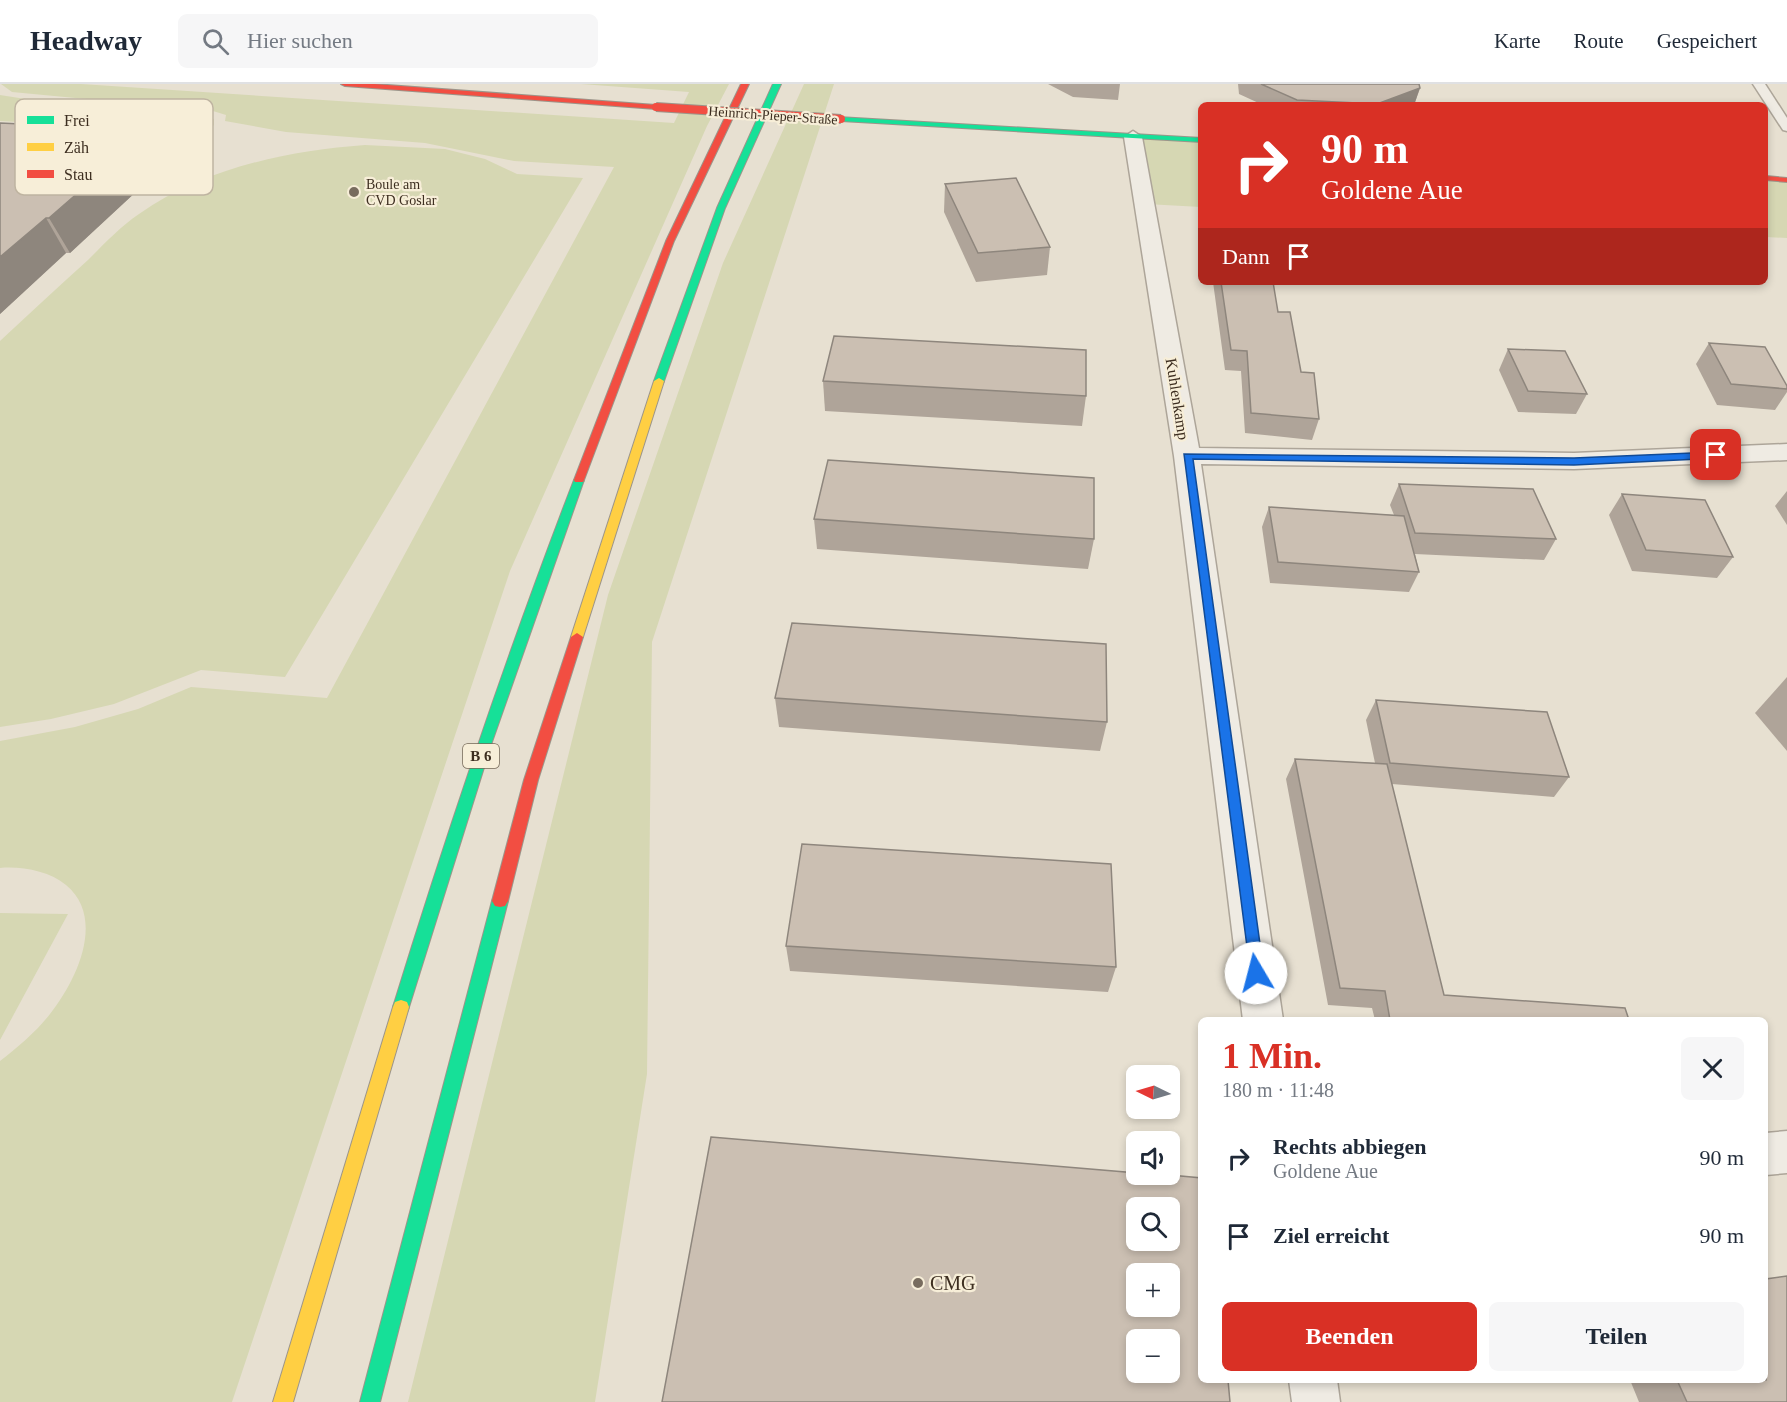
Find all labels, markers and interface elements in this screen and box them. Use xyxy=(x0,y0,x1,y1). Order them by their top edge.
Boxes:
search box xyxy=(178,14,598,68)
text: Headway xyxy=(30,25,142,56)
icon: search xyxy=(199,25,232,58)
text: Hier suchen xyxy=(247,28,353,53)
text: Karte xyxy=(1494,29,1541,53)
text: Route xyxy=(1574,29,1624,53)
text: Gespeichert xyxy=(1657,29,1757,53)
legend xyxy=(15,99,213,195)
street label: Heinrich-Pieper-Straße xyxy=(708,103,838,127)
text: Frei xyxy=(64,112,90,129)
icon: right xyxy=(1222,126,1300,204)
text: 90 m xyxy=(1321,126,1409,172)
text: Zäh xyxy=(64,139,89,156)
text: Stau xyxy=(64,166,92,183)
text: Goldene Aue xyxy=(1321,175,1463,205)
place label: Boule am CVD Goslar xyxy=(366,177,437,208)
marker: Boule am CVD Goslar xyxy=(347,185,361,199)
icon: arrive xyxy=(1282,240,1315,273)
text: Dann xyxy=(1222,244,1270,269)
street label: Kuhlenkamp xyxy=(1162,357,1192,441)
pin xyxy=(1690,429,1741,480)
icon: arrive xyxy=(1699,438,1732,471)
road number: B 6 xyxy=(463,744,499,768)
position arrow xyxy=(1224,941,1288,1005)
text: 1 Min. xyxy=(1222,1036,1322,1076)
button: close xyxy=(1681,1037,1744,1100)
north arrow xyxy=(1126,1065,1180,1119)
map controls xyxy=(1126,1065,1180,1383)
text: 180 m · 11:48 xyxy=(1222,1079,1334,1101)
button: sound xyxy=(1126,1131,1180,1185)
text: Rechts abbiegen xyxy=(1273,1134,1426,1159)
icon: right xyxy=(1222,1142,1255,1175)
text: 90 m xyxy=(1699,1145,1744,1170)
text: Goldene Aue xyxy=(1273,1160,1378,1182)
button: search xyxy=(1126,1197,1180,1251)
icon: arrive xyxy=(1222,1220,1255,1253)
text: Ziel erreicht xyxy=(1273,1223,1389,1248)
text: 90 m xyxy=(1699,1223,1744,1248)
button: + xyxy=(1126,1263,1180,1317)
place label: CMG xyxy=(930,1272,976,1294)
marker: CMG xyxy=(911,1276,925,1290)
button: Beenden xyxy=(1222,1302,1477,1371)
button: Teilen xyxy=(1489,1302,1744,1371)
button: − xyxy=(1126,1329,1180,1383)

